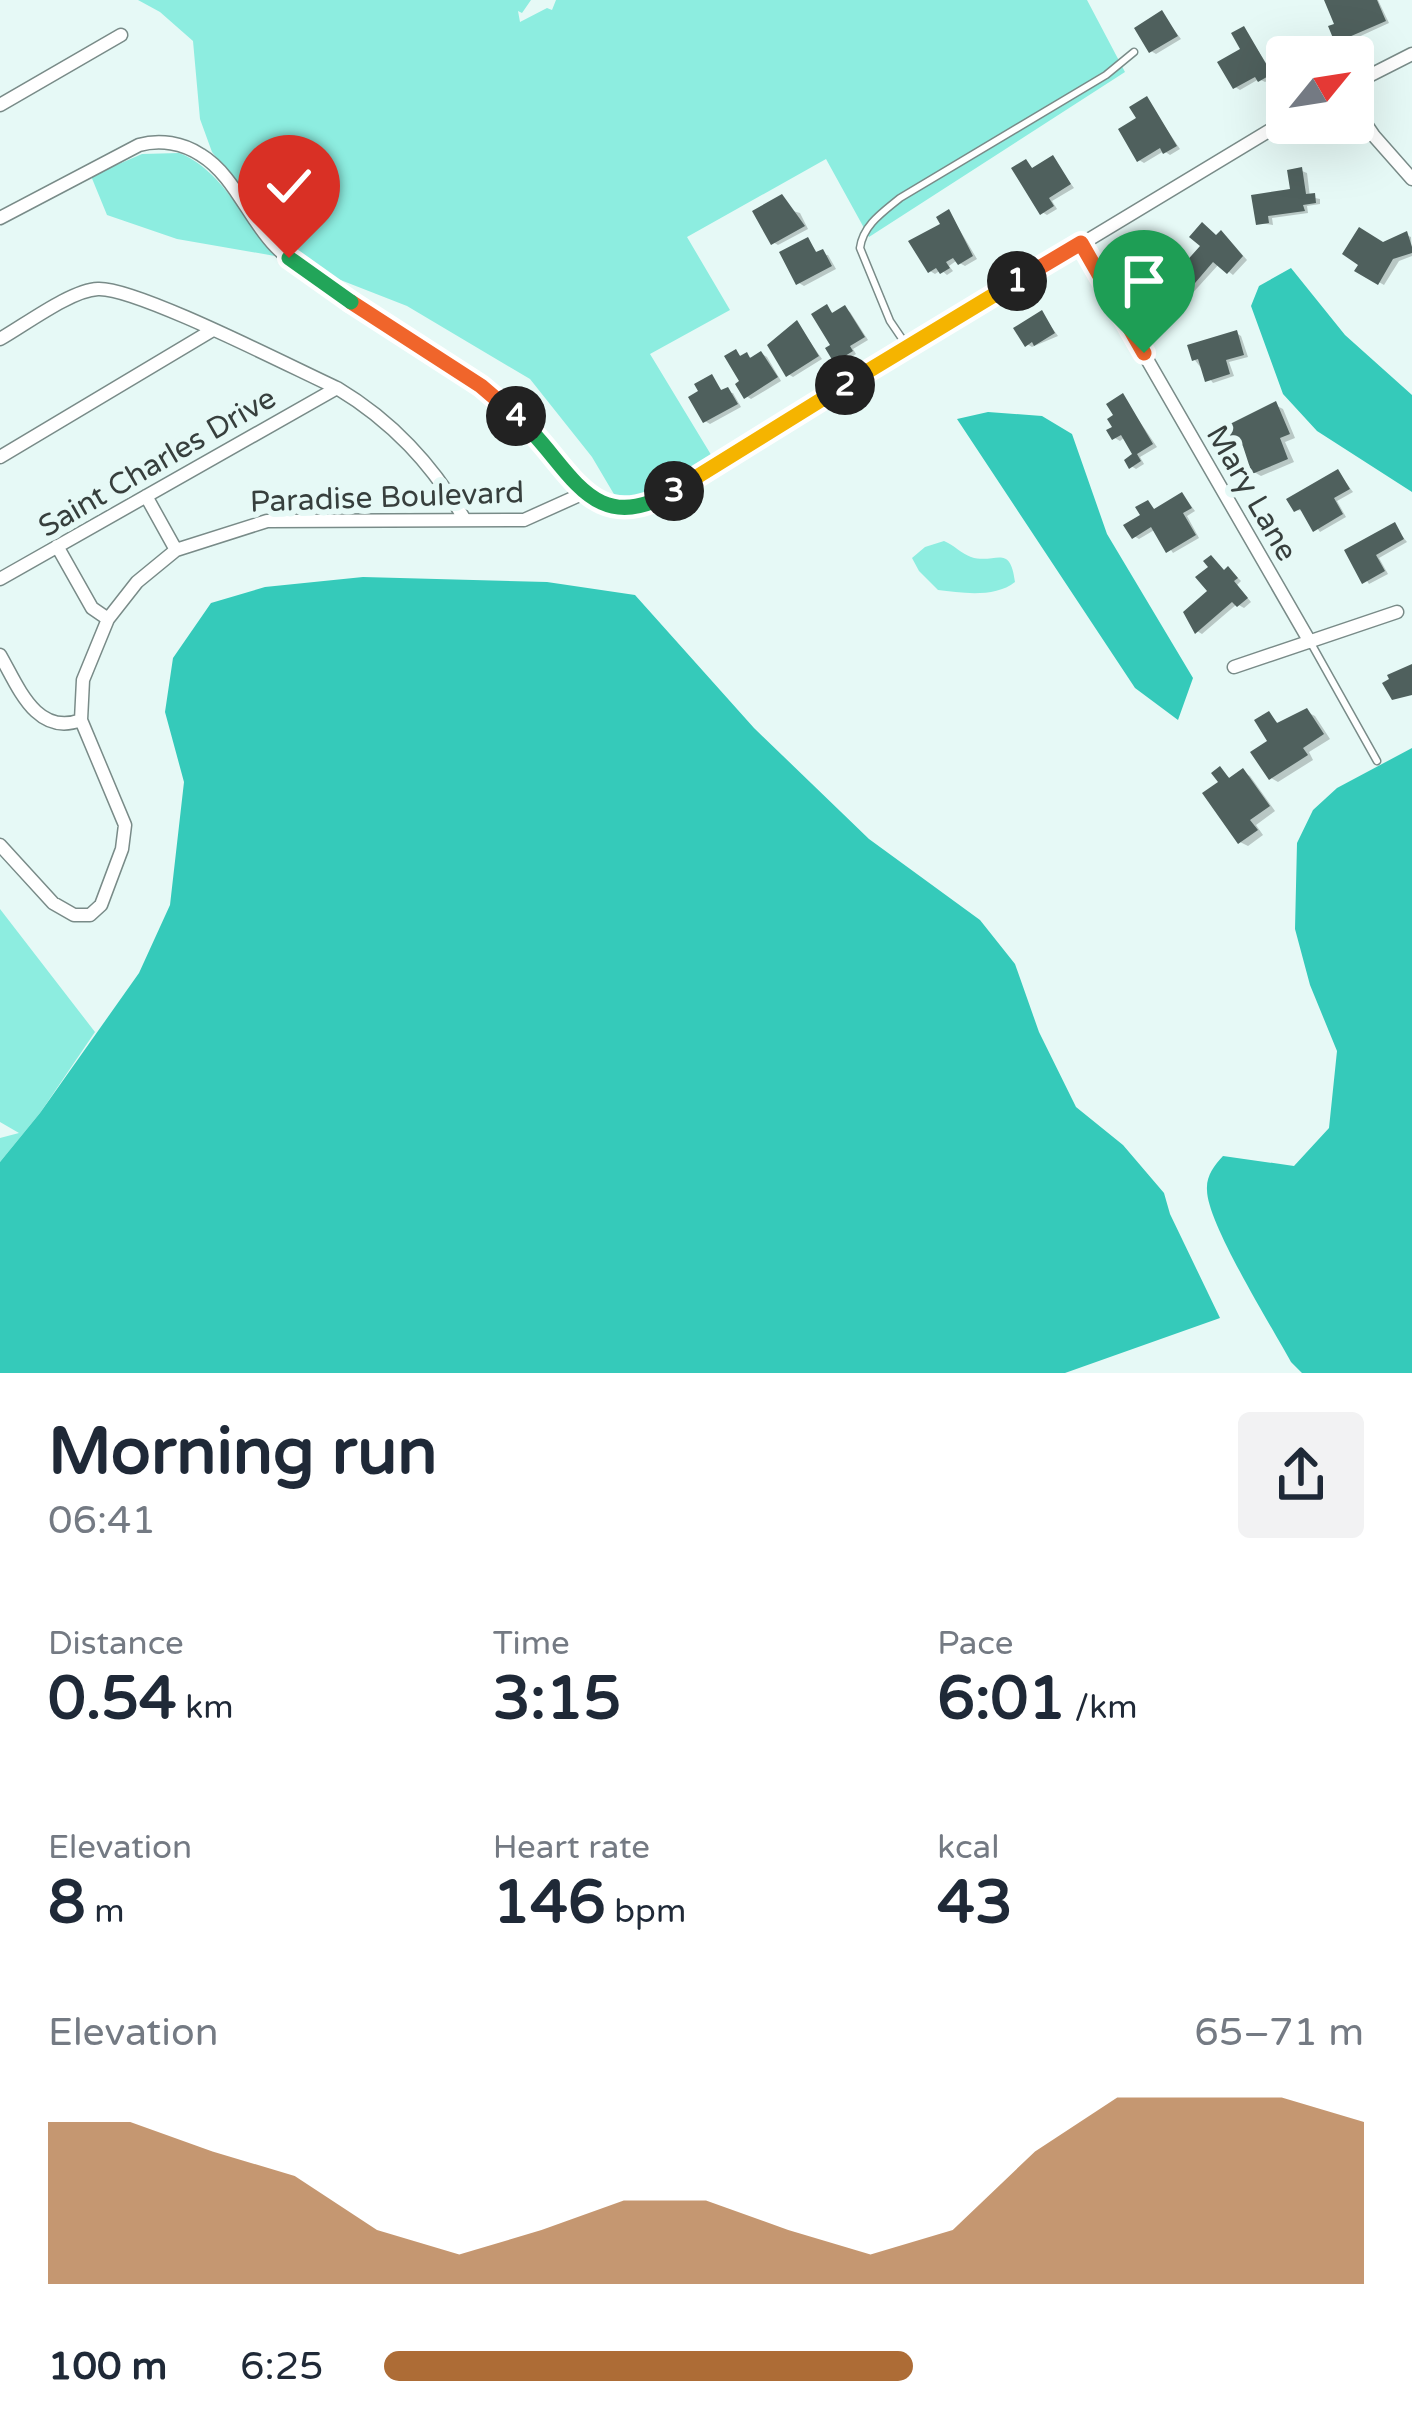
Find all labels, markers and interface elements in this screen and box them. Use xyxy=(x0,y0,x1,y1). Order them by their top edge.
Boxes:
north arrow xyxy=(1266,36,1374,144)
map controls xyxy=(1266,36,1374,144)
pin xyxy=(238,135,340,258)
icon: check xyxy=(256,153,322,219)
pin xyxy=(1093,230,1195,353)
icon: arrive xyxy=(1111,248,1177,314)
pin: 1 xyxy=(987,251,1047,311)
text: 1 xyxy=(1007,261,1027,300)
pin: 2 xyxy=(815,355,875,415)
text: 2 xyxy=(835,365,855,404)
street label: Saint Charles Drive xyxy=(32,379,283,545)
pin: 4 xyxy=(486,386,546,446)
text: 4 xyxy=(506,396,526,435)
street label: Mary Lane xyxy=(1198,419,1305,568)
pin: 3 xyxy=(644,461,704,521)
text: 3 xyxy=(664,471,684,510)
street label: Paradise Boulevard xyxy=(249,474,525,521)
text: Morning run xyxy=(48,1412,438,1492)
button: share xyxy=(1238,1412,1364,1538)
text: 06:41 xyxy=(48,1497,156,1544)
text: Distance xyxy=(48,1624,184,1663)
text: Time xyxy=(493,1624,570,1663)
text: Pace xyxy=(937,1624,1013,1663)
text: 0.54 xyxy=(48,1663,177,1735)
text: 3:15 xyxy=(493,1663,621,1735)
text: 6:01 xyxy=(937,1663,1066,1735)
text: km xyxy=(177,1688,234,1727)
text: /km xyxy=(1066,1688,1137,1727)
text: Elevation xyxy=(48,1828,192,1867)
text: Heart rate xyxy=(493,1828,650,1867)
text: kcal xyxy=(937,1828,999,1867)
text: 8 xyxy=(48,1867,86,1939)
text: 146 xyxy=(493,1867,606,1939)
text: 43 xyxy=(937,1867,1013,1939)
text: m xyxy=(86,1892,125,1931)
text: bpm xyxy=(606,1892,686,1931)
text: Elevation xyxy=(48,2009,218,2056)
text: 65–71 m xyxy=(1194,2009,1364,2056)
text: 100 m xyxy=(48,2343,167,2390)
text: 6:25 xyxy=(240,2343,324,2390)

